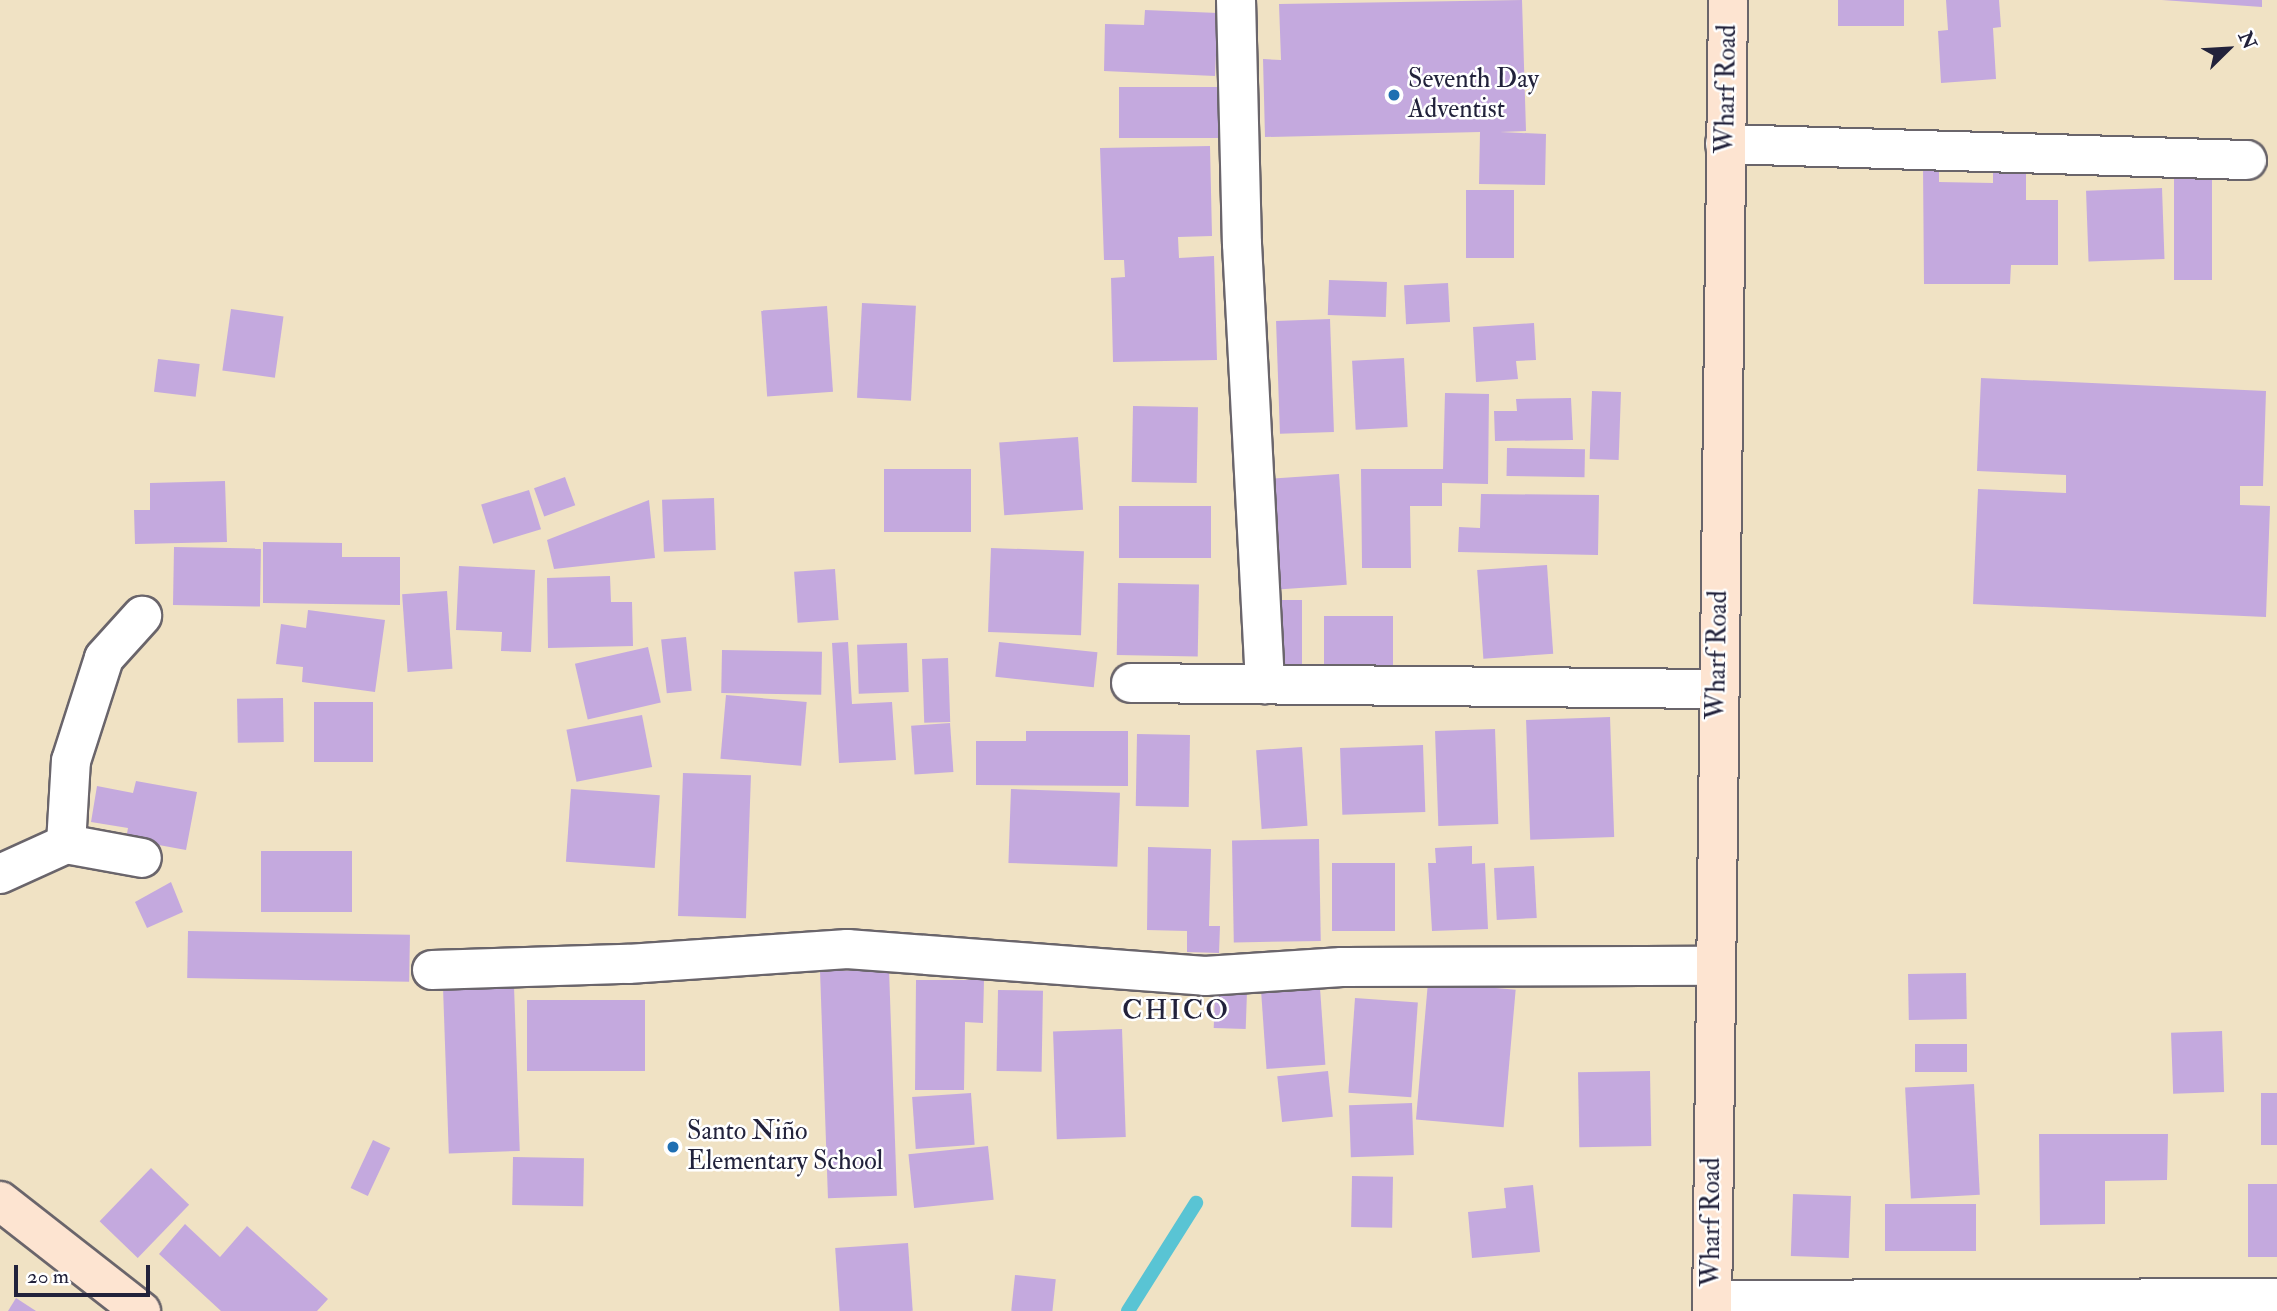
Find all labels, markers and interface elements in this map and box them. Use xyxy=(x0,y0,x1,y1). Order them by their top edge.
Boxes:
north arrow xyxy=(2193,14,2263,84)
street label: Wharf Road xyxy=(1710,24,1744,154)
text: N xyxy=(2233,28,2262,53)
place label: Seventh Day Adventist xyxy=(1408,64,1539,126)
marker: Seventh Day Adventist xyxy=(1386,87,1402,103)
street label: Wharf Road xyxy=(1701,590,1735,720)
district label: CHICO xyxy=(1123,994,1229,1028)
place label: Santo Niño Elementary School xyxy=(687,1116,883,1178)
marker: Santo Niño Elementary School xyxy=(665,1139,681,1155)
street label: Wharf Road xyxy=(1696,1158,1728,1286)
scale bar xyxy=(18,1252,154,1296)
text: 20 m xyxy=(27,1263,69,1290)

